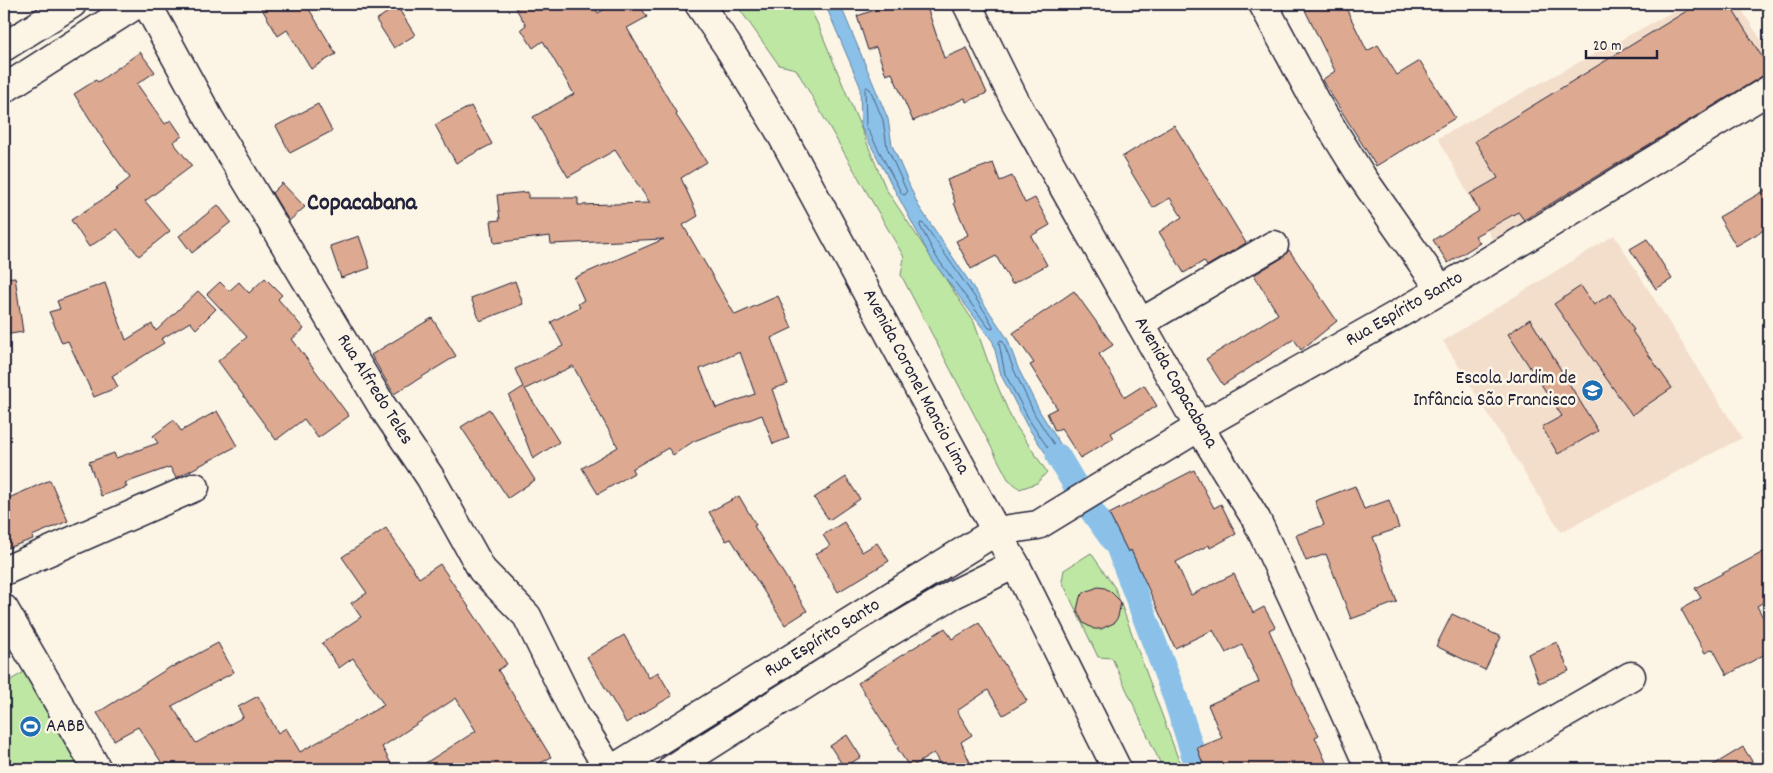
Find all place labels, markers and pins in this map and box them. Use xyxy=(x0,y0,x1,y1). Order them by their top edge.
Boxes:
place label: Escola Jardim de Infância São Francisco xyxy=(1413,366,1576,415)
school or university icon: Escola Jardim de Infância São Francisco xyxy=(1580,378,1604,402)
place label: AABB xyxy=(46,714,85,741)
sports icon: AABB xyxy=(18,715,42,739)

